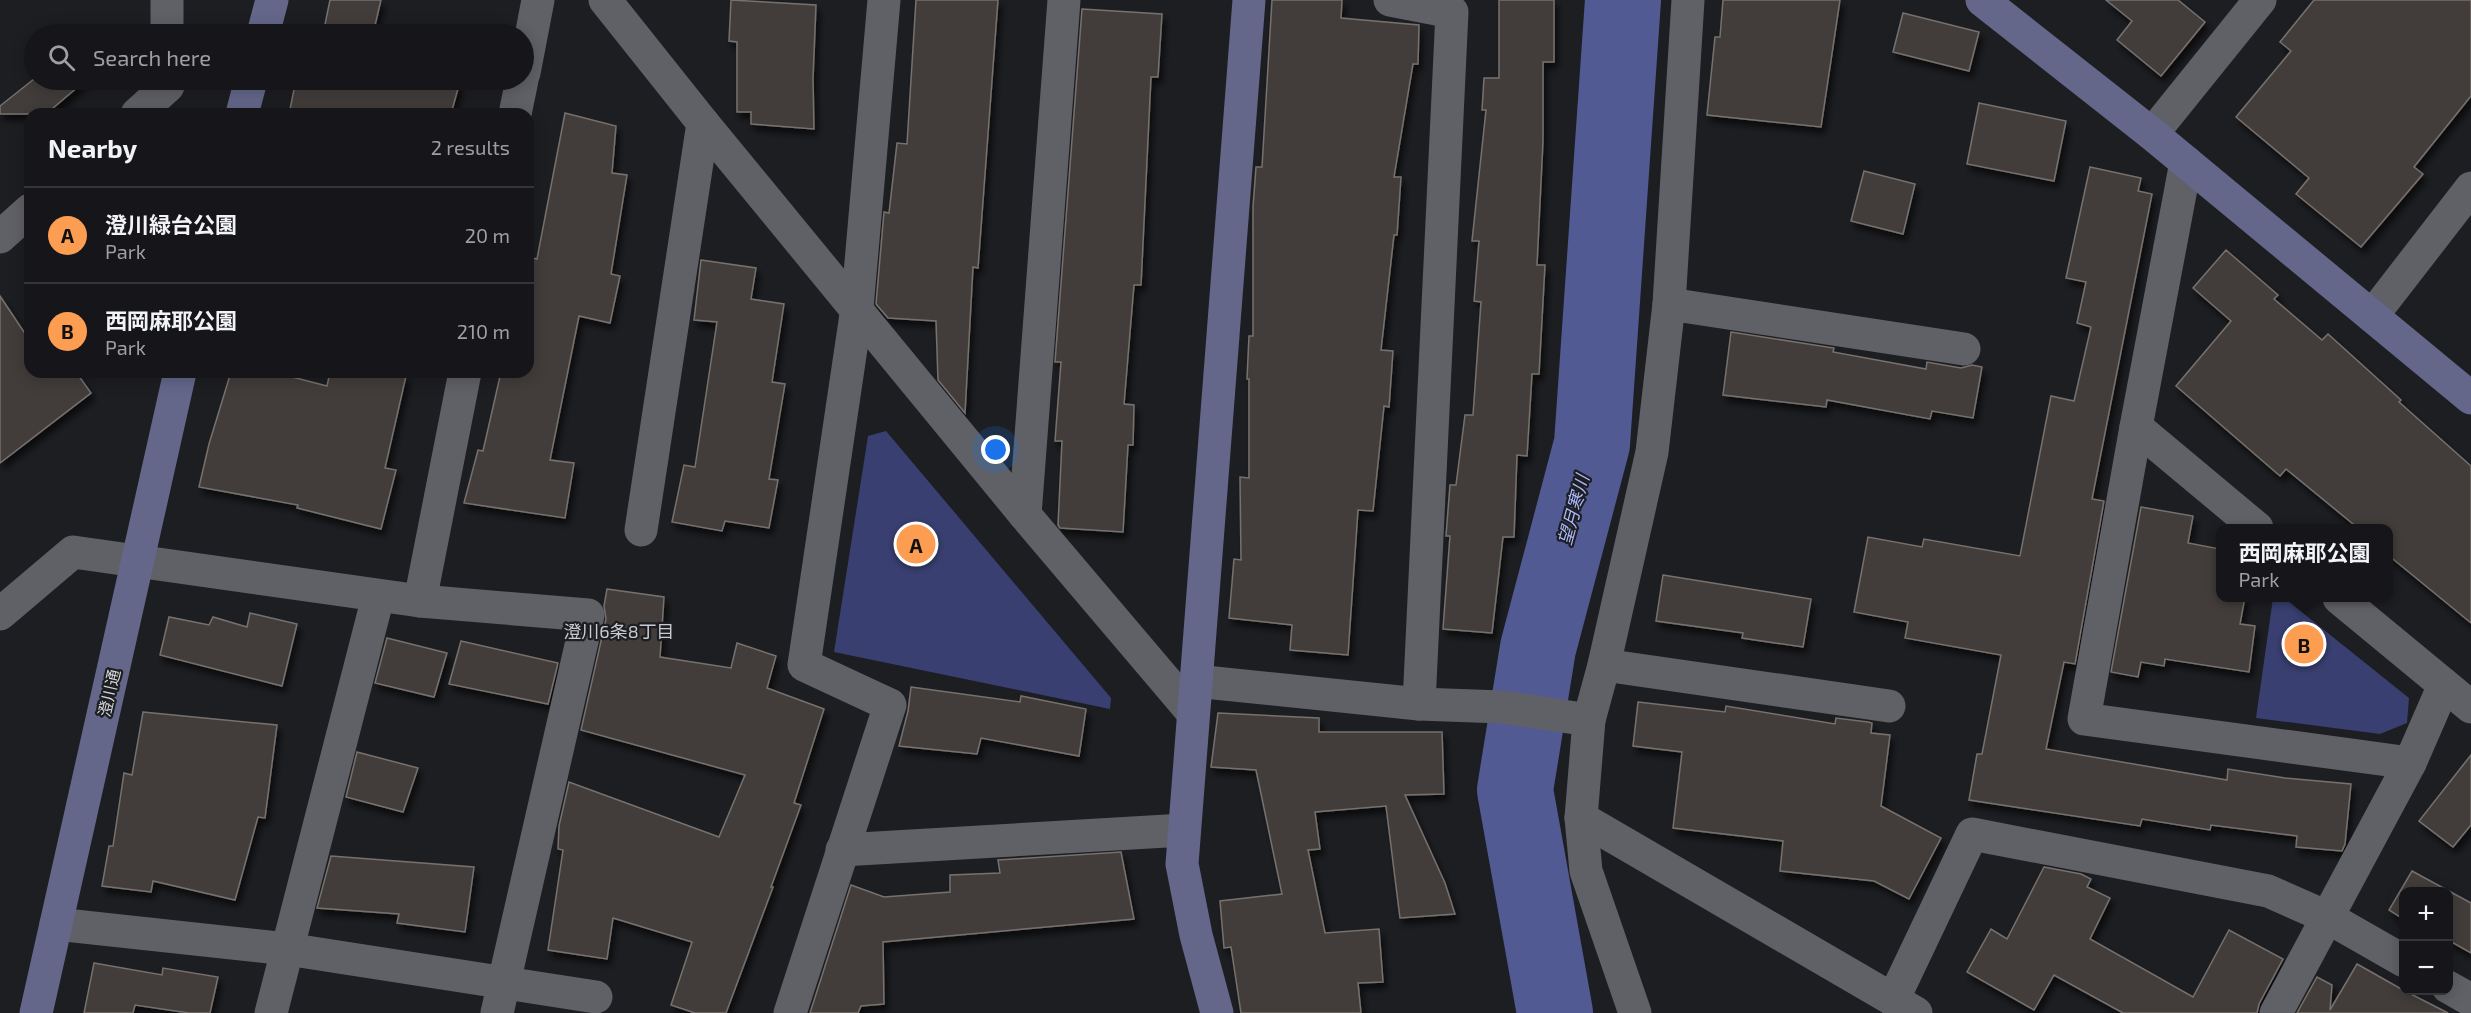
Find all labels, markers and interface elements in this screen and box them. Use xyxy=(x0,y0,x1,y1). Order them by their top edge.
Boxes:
search box xyxy=(24,24,534,90)
icon: search xyxy=(45,41,78,74)
text: Search here xyxy=(93,44,211,70)
text: Nearby xyxy=(48,132,137,163)
text: 2 results xyxy=(431,135,510,159)
text: 澄川緑台公園 xyxy=(105,211,237,237)
text: A xyxy=(61,223,74,247)
text: 20 m xyxy=(465,223,510,247)
text: Park xyxy=(105,239,146,263)
text: 西岡麻耶公園 xyxy=(105,307,237,333)
text: B xyxy=(61,319,74,343)
text: 210 m xyxy=(457,319,510,343)
text: Park xyxy=(105,335,146,359)
your location xyxy=(981,435,1010,464)
water label: 望月寒川 xyxy=(1553,470,1593,547)
pin: A xyxy=(896,522,936,566)
popup xyxy=(2216,524,2393,602)
text: 西岡麻耶公園 xyxy=(2238,539,2371,565)
text: Park xyxy=(2238,567,2279,591)
district label: 澄川6条8丁目 xyxy=(563,620,675,642)
pin: B xyxy=(2284,622,2324,666)
street label: 澄川通 xyxy=(94,667,123,718)
map controls xyxy=(2399,887,2453,995)
button: + xyxy=(2399,887,2453,941)
button: − xyxy=(2399,941,2453,995)

